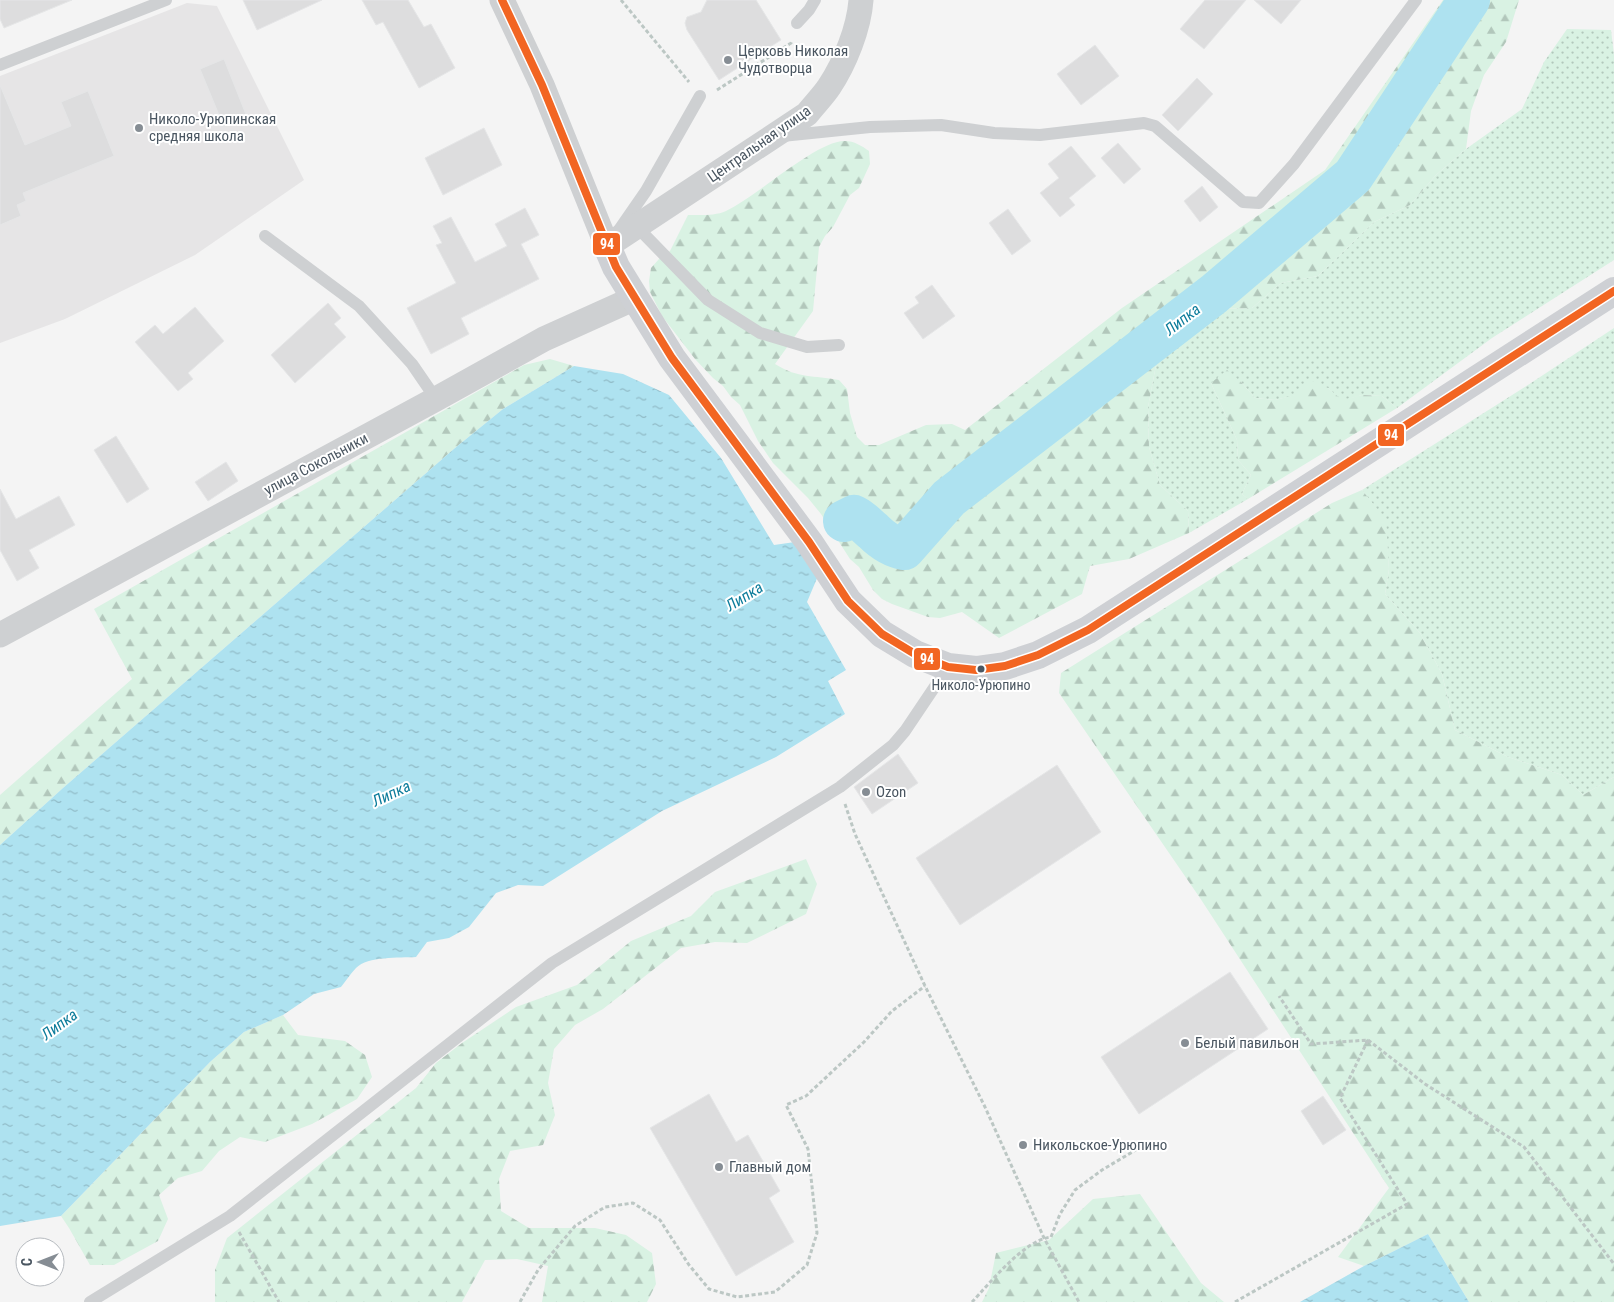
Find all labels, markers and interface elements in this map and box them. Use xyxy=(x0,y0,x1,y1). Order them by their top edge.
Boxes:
place label: Церковь Николая Чудотворца xyxy=(738,42,848,77)
marker: Церковь Николая Чудотворца xyxy=(722,54,734,66)
street label: Центральная улица xyxy=(704,102,814,186)
place label: Николо-Урюпинская средняя школа xyxy=(149,110,276,145)
marker: Николо-Урюпинская средняя школа xyxy=(133,122,145,134)
line badge: 94 xyxy=(592,232,621,256)
text: 94 xyxy=(600,236,614,252)
water label: Липка xyxy=(1160,300,1204,340)
line badge: 94 xyxy=(1377,423,1405,447)
text: 94 xyxy=(1384,427,1398,443)
street label: улица Сокольники xyxy=(261,429,371,499)
water label: Липка xyxy=(721,578,766,616)
line badge: 94 xyxy=(913,647,941,671)
text: 94 xyxy=(920,651,934,667)
marker: Николо-Урюпино xyxy=(976,664,986,674)
place label: Николо-Урюпино xyxy=(931,677,1031,693)
water label: Липка xyxy=(368,776,413,811)
place label: Ozon xyxy=(876,783,906,801)
marker: Ozon xyxy=(860,786,872,798)
water label: Липка xyxy=(37,1005,81,1045)
place label: Белый павильон xyxy=(1195,1034,1299,1052)
marker: Белый павильон xyxy=(1179,1037,1191,1049)
place label: Никольское-Урюпино xyxy=(1033,1136,1167,1154)
marker: Никольское-Урюпино xyxy=(1017,1139,1029,1151)
place label: Главный дом xyxy=(729,1158,811,1176)
marker: Главный дом xyxy=(713,1161,725,1173)
north arrow xyxy=(15,1237,65,1287)
text: С xyxy=(19,1258,35,1266)

